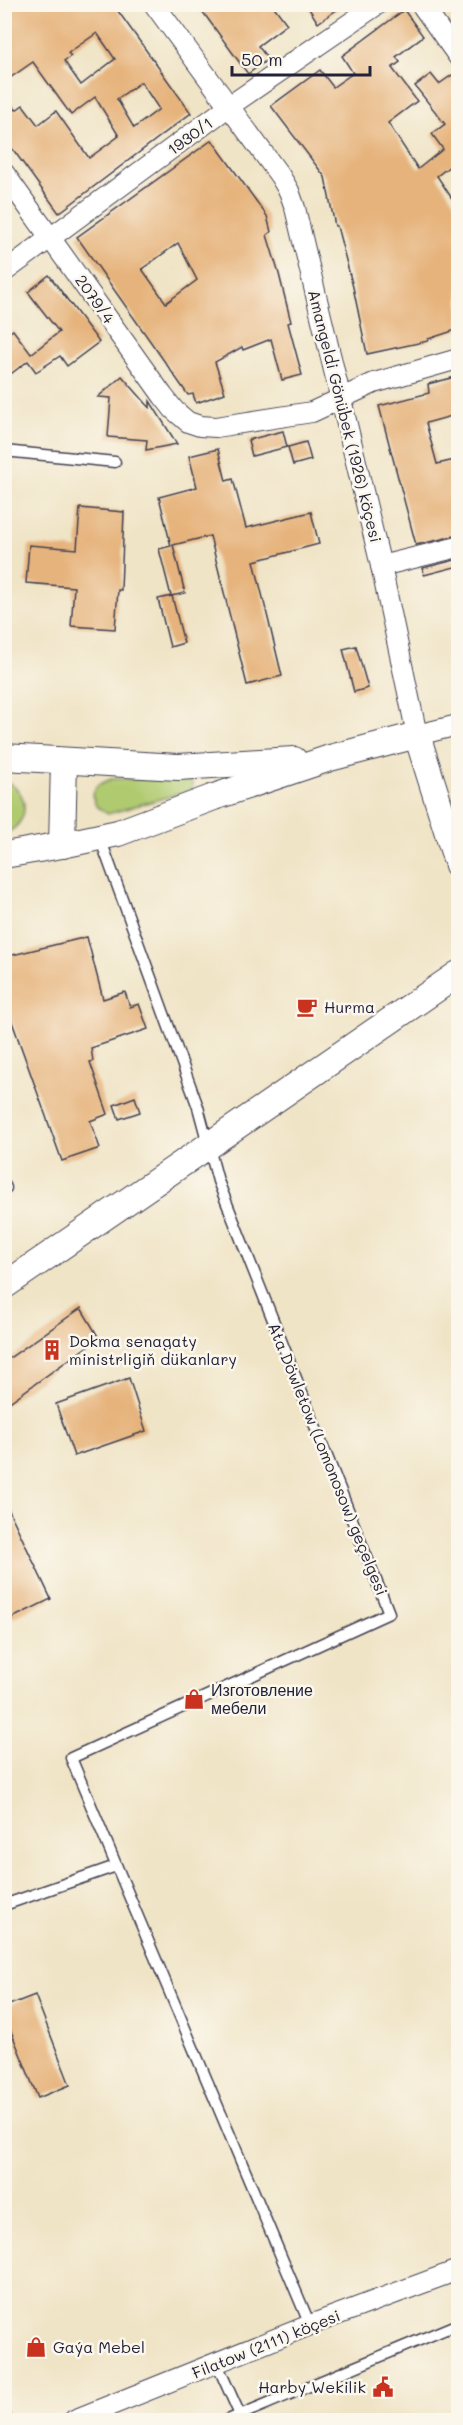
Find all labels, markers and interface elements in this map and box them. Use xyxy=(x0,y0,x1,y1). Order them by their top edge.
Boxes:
scale bar xyxy=(232,39,370,77)
text: 50 m xyxy=(241,47,283,71)
street label: 1930/1 xyxy=(163,112,217,159)
street label: 2079/4 xyxy=(71,270,120,328)
street label: Amangeldi Gönübek (1926) köçesi xyxy=(304,287,387,544)
cafe icon: Hurma xyxy=(295,995,319,1019)
place label: Hurma xyxy=(324,996,375,1017)
street label: Ata Döwletow (Lomonosow) geçelgesi xyxy=(264,1319,393,1598)
place label: Dokma senagaty ministrligiň dükanlary xyxy=(69,1330,237,1369)
building icon: Dokma senagaty ministrligiň dükanlary xyxy=(40,1338,64,1362)
place label: Изготовление мебели xyxy=(211,1679,313,1718)
shop icon: Изготовление мебели xyxy=(182,1687,206,1711)
street label: Filatow (2111) köçesi xyxy=(189,2304,343,2383)
shop icon: Gaýa Mebel xyxy=(24,2335,48,2359)
place label: Gaýa Mebel xyxy=(53,2336,145,2357)
public building icon: Harby Wekilik xyxy=(371,2375,395,2399)
place label: Harby Wekilik xyxy=(258,2376,366,2397)

